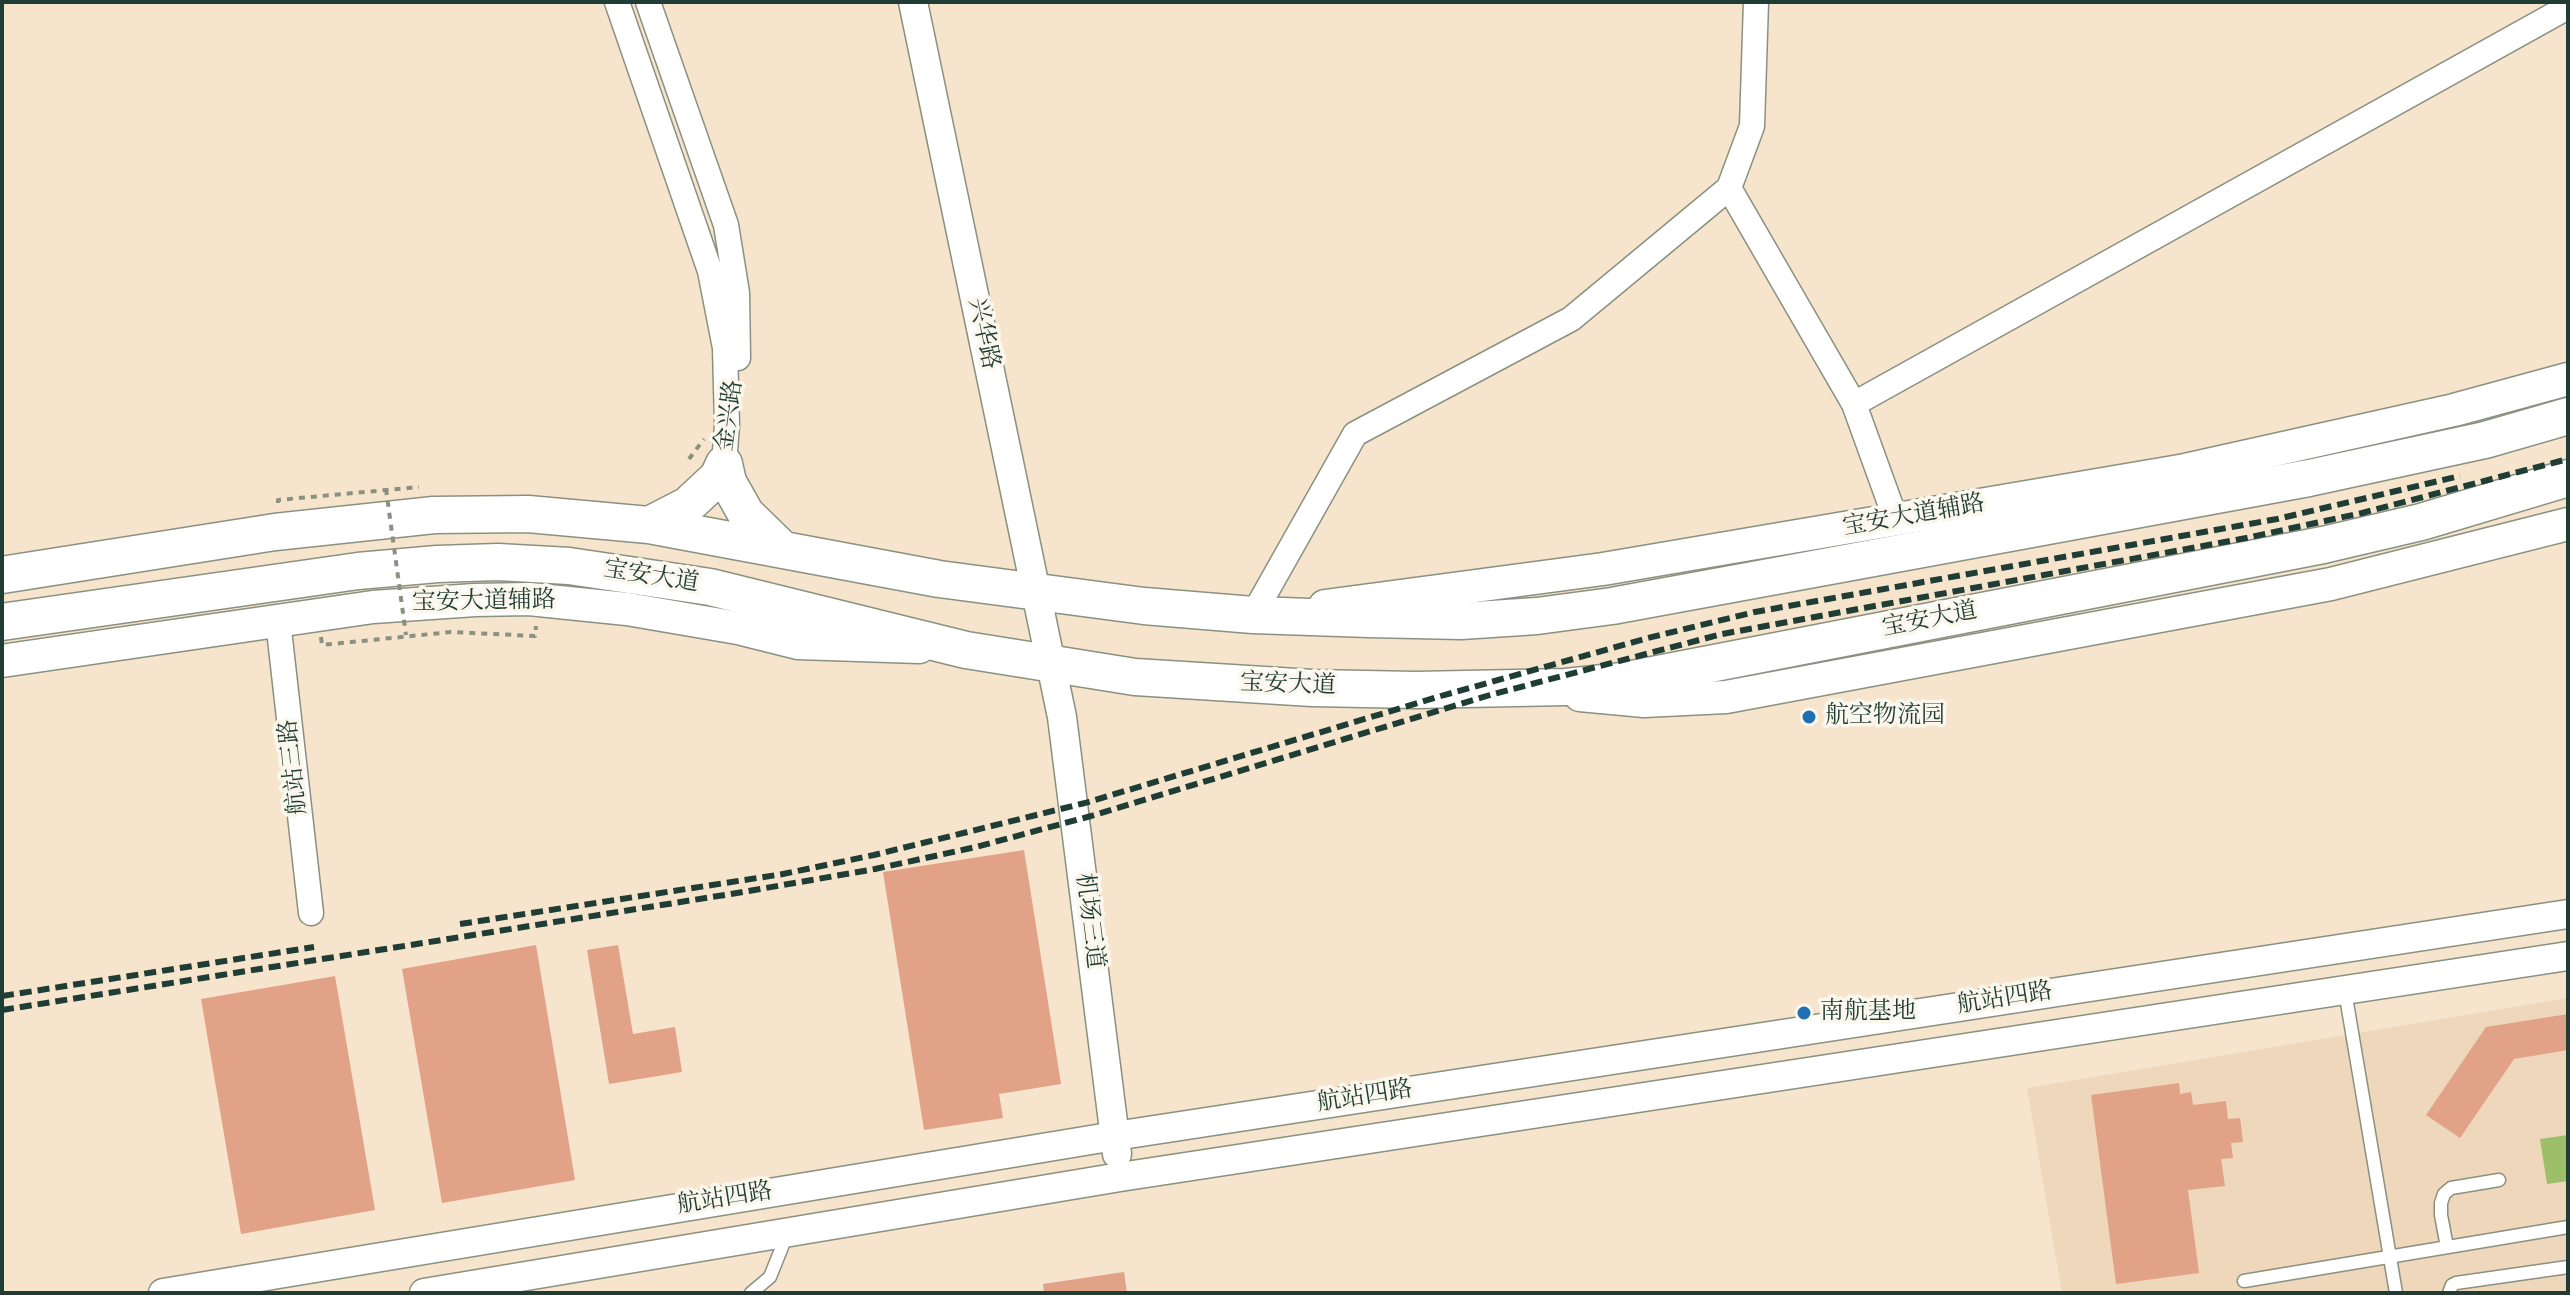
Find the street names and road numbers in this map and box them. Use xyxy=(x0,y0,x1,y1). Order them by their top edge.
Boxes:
street label: 兴华路 xyxy=(960,296,1004,372)
street label: 金兴路 xyxy=(712,378,750,454)
street label: 宝安大道辅路 xyxy=(1841,490,1987,544)
street label: 宝安大道 xyxy=(601,556,701,600)
street label: 宝安大道辅路 xyxy=(412,587,556,619)
street label: 宝安大道 xyxy=(1880,598,1980,644)
street label: 宝安大道 xyxy=(1240,670,1336,702)
street label: 航站三路 xyxy=(276,718,314,816)
street label: 机场三道 xyxy=(1068,872,1108,970)
street label: 航站四路 xyxy=(1955,978,2055,1022)
street label: 航站四路 xyxy=(1315,1076,1415,1120)
street label: 航站四路 xyxy=(675,1178,775,1222)

